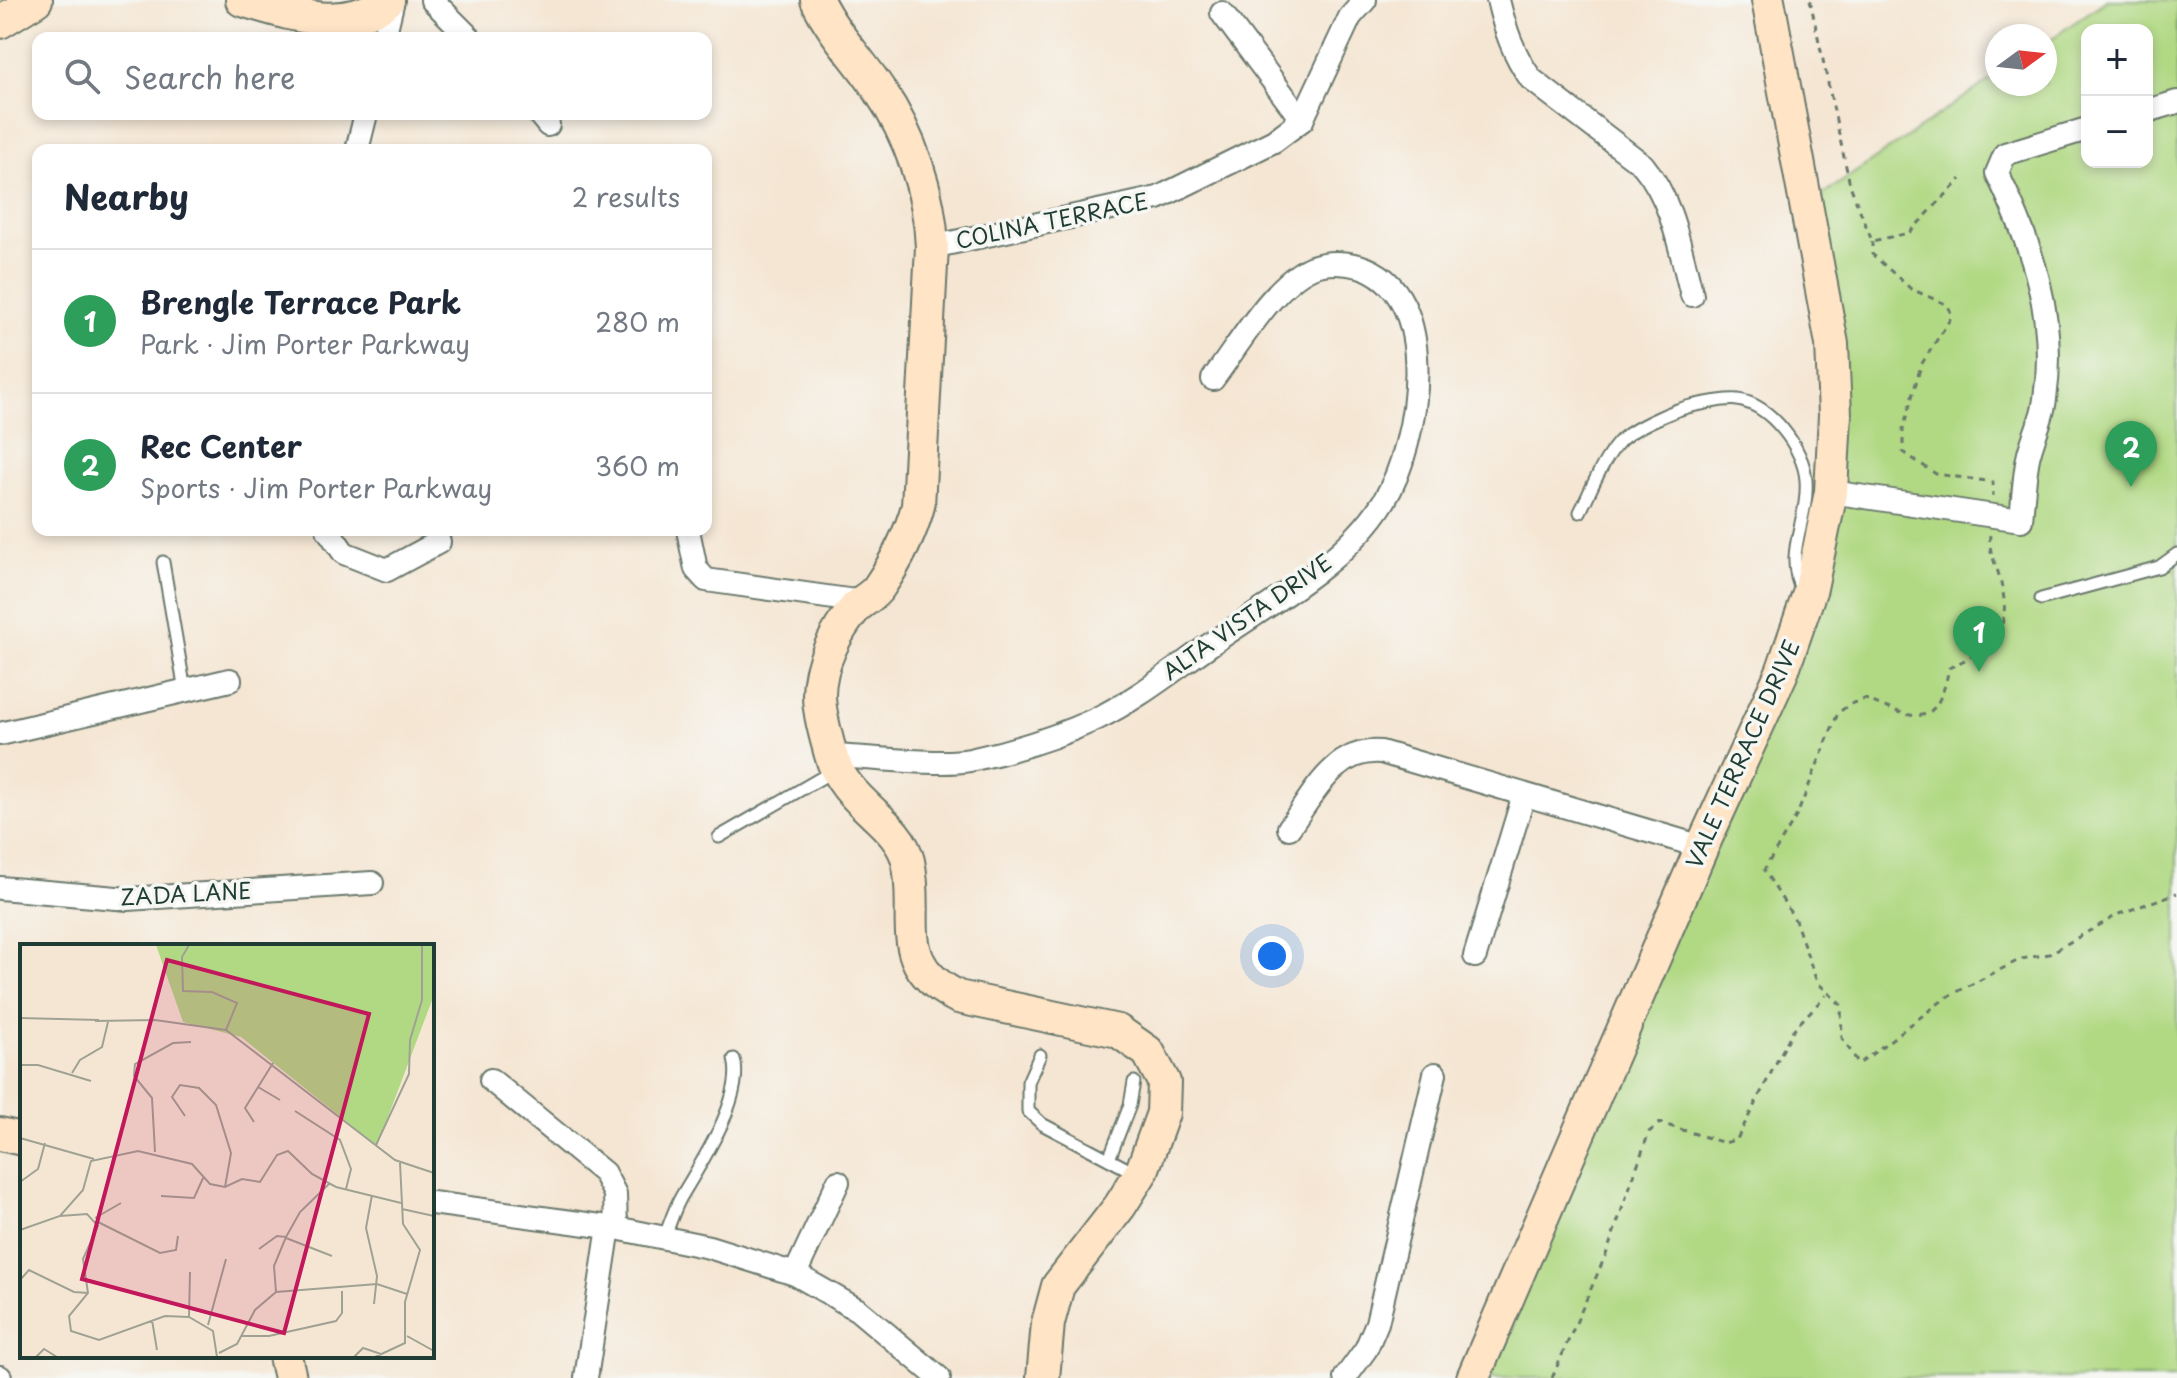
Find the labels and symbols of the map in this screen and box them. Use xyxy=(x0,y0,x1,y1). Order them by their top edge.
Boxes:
north arrow xyxy=(1985,24,2057,96)
street label: COLINA TERRACE xyxy=(952,183,1151,256)
pin: 2 xyxy=(2105,421,2157,487)
street label: ALTA VISTA DRIVE xyxy=(1155,545,1338,687)
pin: 1 xyxy=(1953,606,2005,672)
street label: VALE TERRACE DRIVE xyxy=(1676,634,1807,873)
street label: ZADA LANE xyxy=(119,873,252,912)
your location xyxy=(1252,936,1292,976)
inset map xyxy=(20,944,434,1358)

